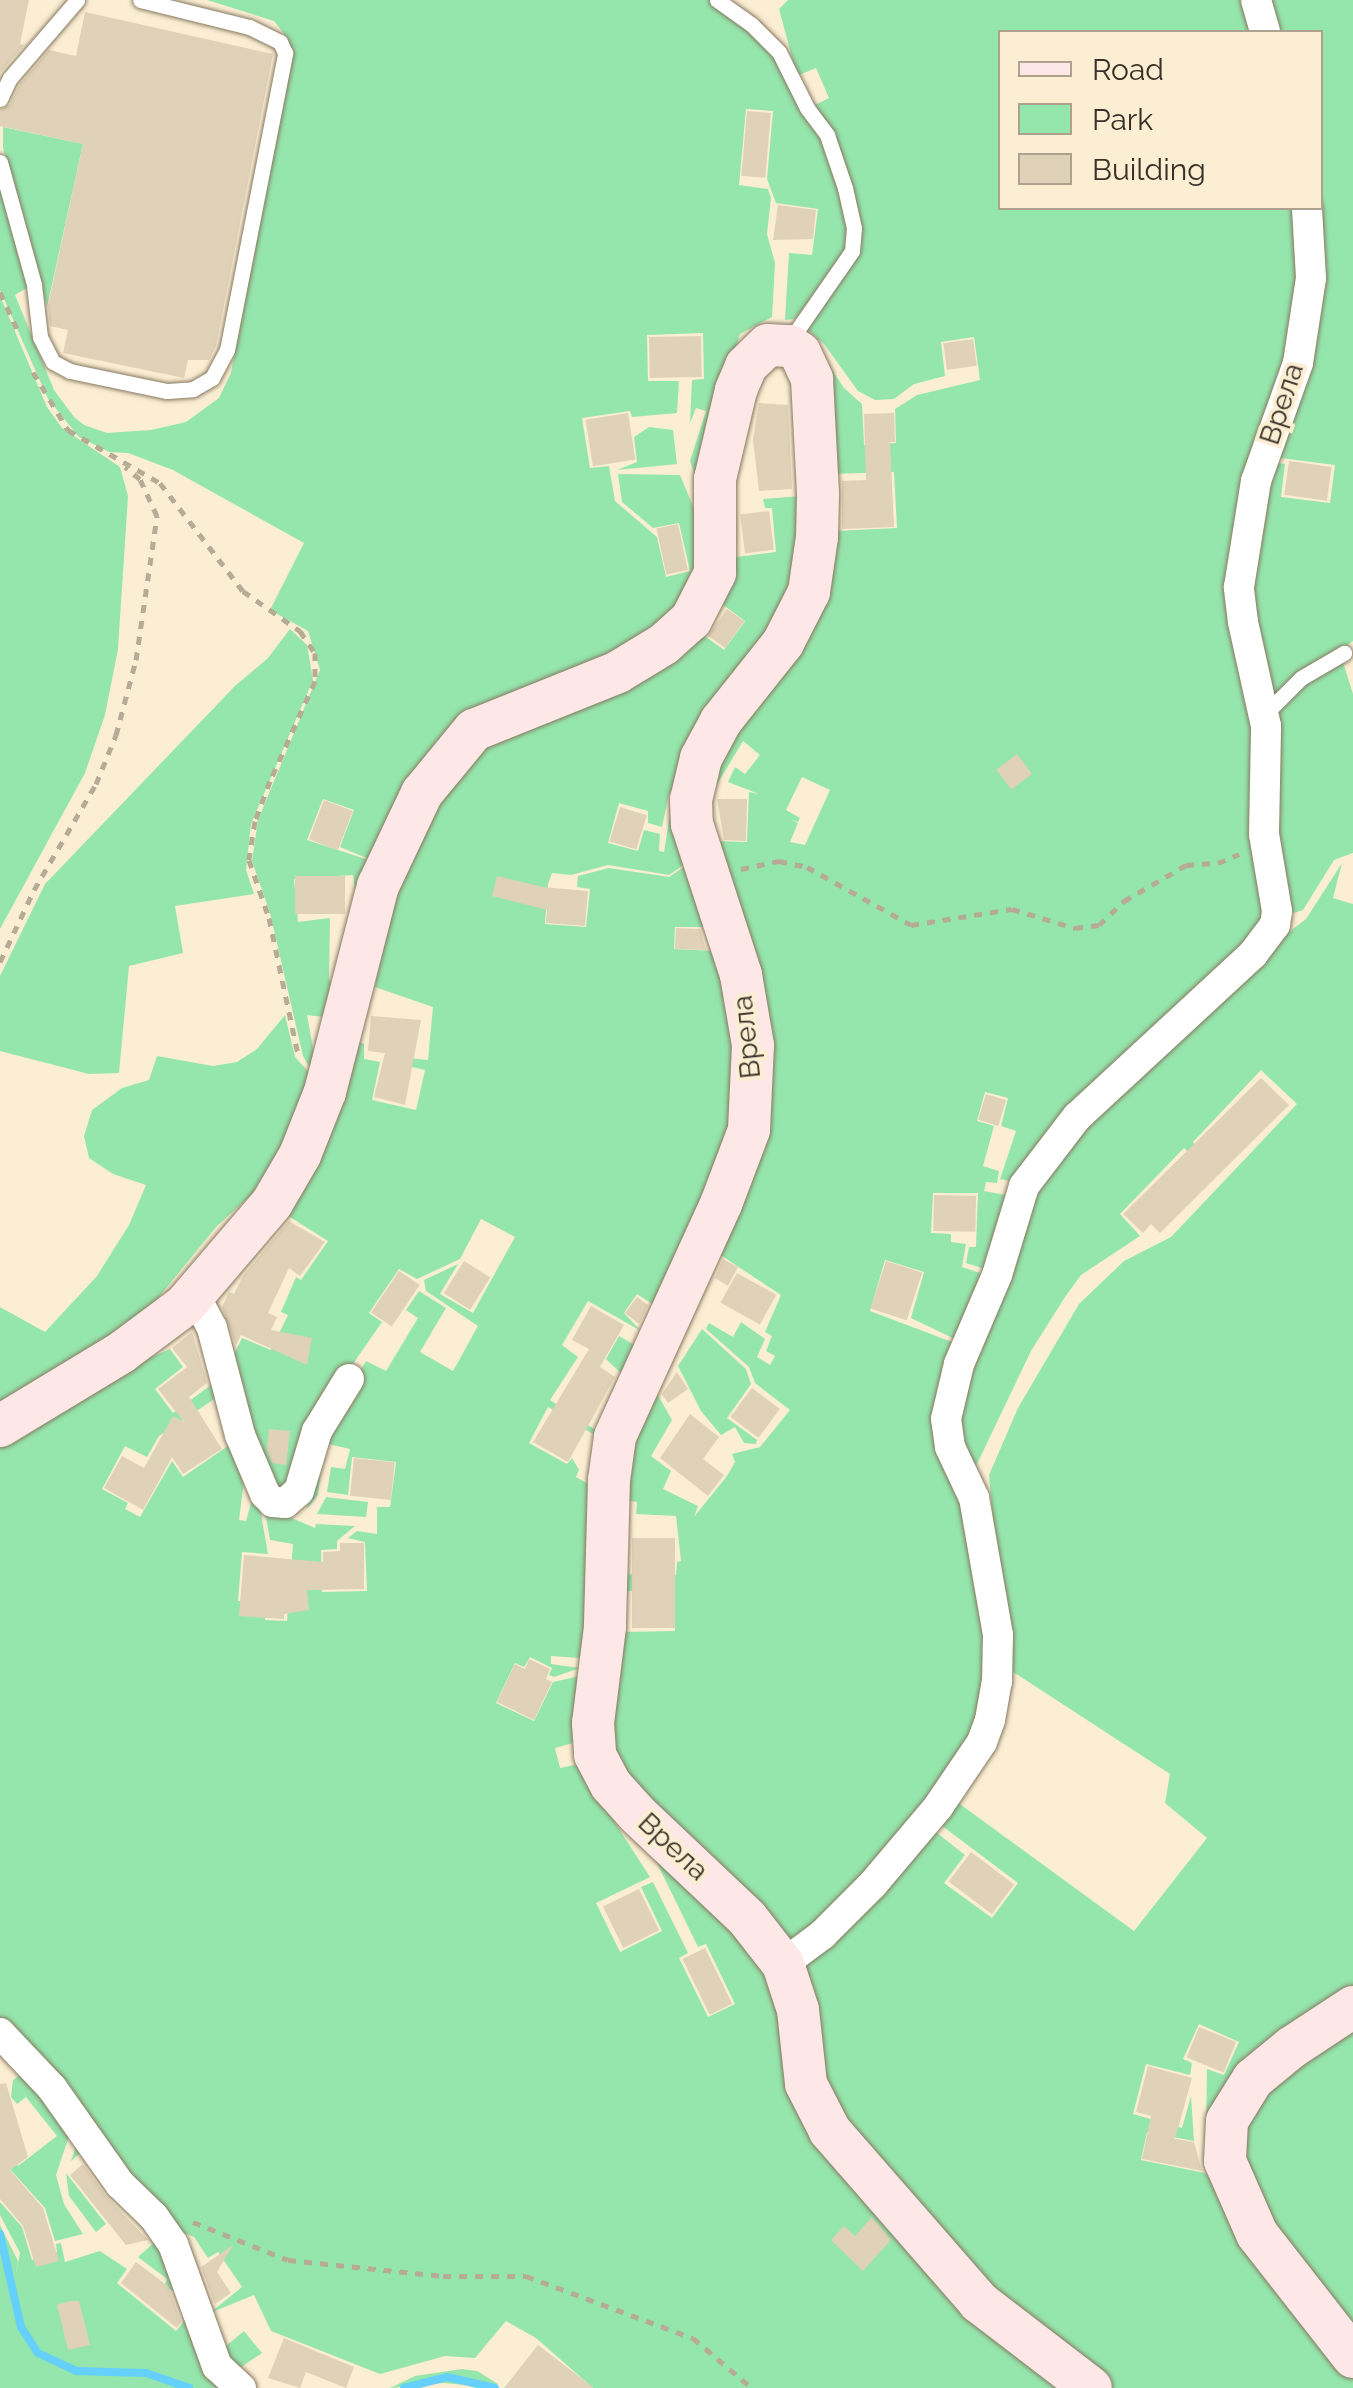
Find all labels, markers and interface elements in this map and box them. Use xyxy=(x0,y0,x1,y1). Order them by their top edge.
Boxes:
legend xyxy=(998,30,1323,210)
text: Road xyxy=(1092,52,1164,87)
text: Park xyxy=(1092,102,1153,137)
text: Building xyxy=(1092,152,1206,187)
street label: Врела xyxy=(1253,359,1311,449)
street label: Врела xyxy=(726,994,768,1080)
street label: Врела xyxy=(631,1806,715,1888)

